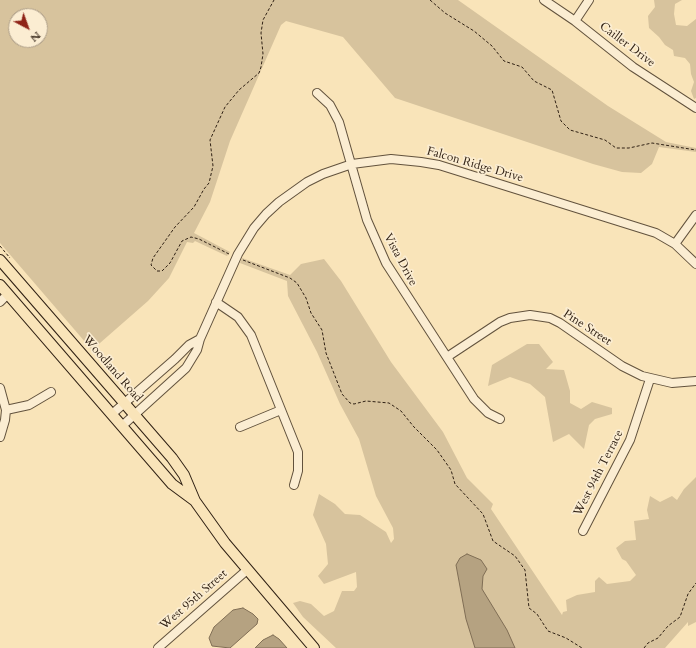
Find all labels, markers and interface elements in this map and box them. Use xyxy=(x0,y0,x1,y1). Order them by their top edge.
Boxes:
north arrow xyxy=(8,8,48,48)
street label: Cailler Drive xyxy=(596,19,658,71)
text: N xyxy=(27,28,44,45)
street label: Falcon Ridge Drive xyxy=(425,144,525,186)
street label: Vista Drive xyxy=(380,231,420,289)
street label: Pine Street xyxy=(560,307,614,349)
street label: Woodland Road xyxy=(79,333,145,405)
street label: West 94th Terrace xyxy=(571,428,627,518)
street label: West 95th Street xyxy=(157,567,231,633)

